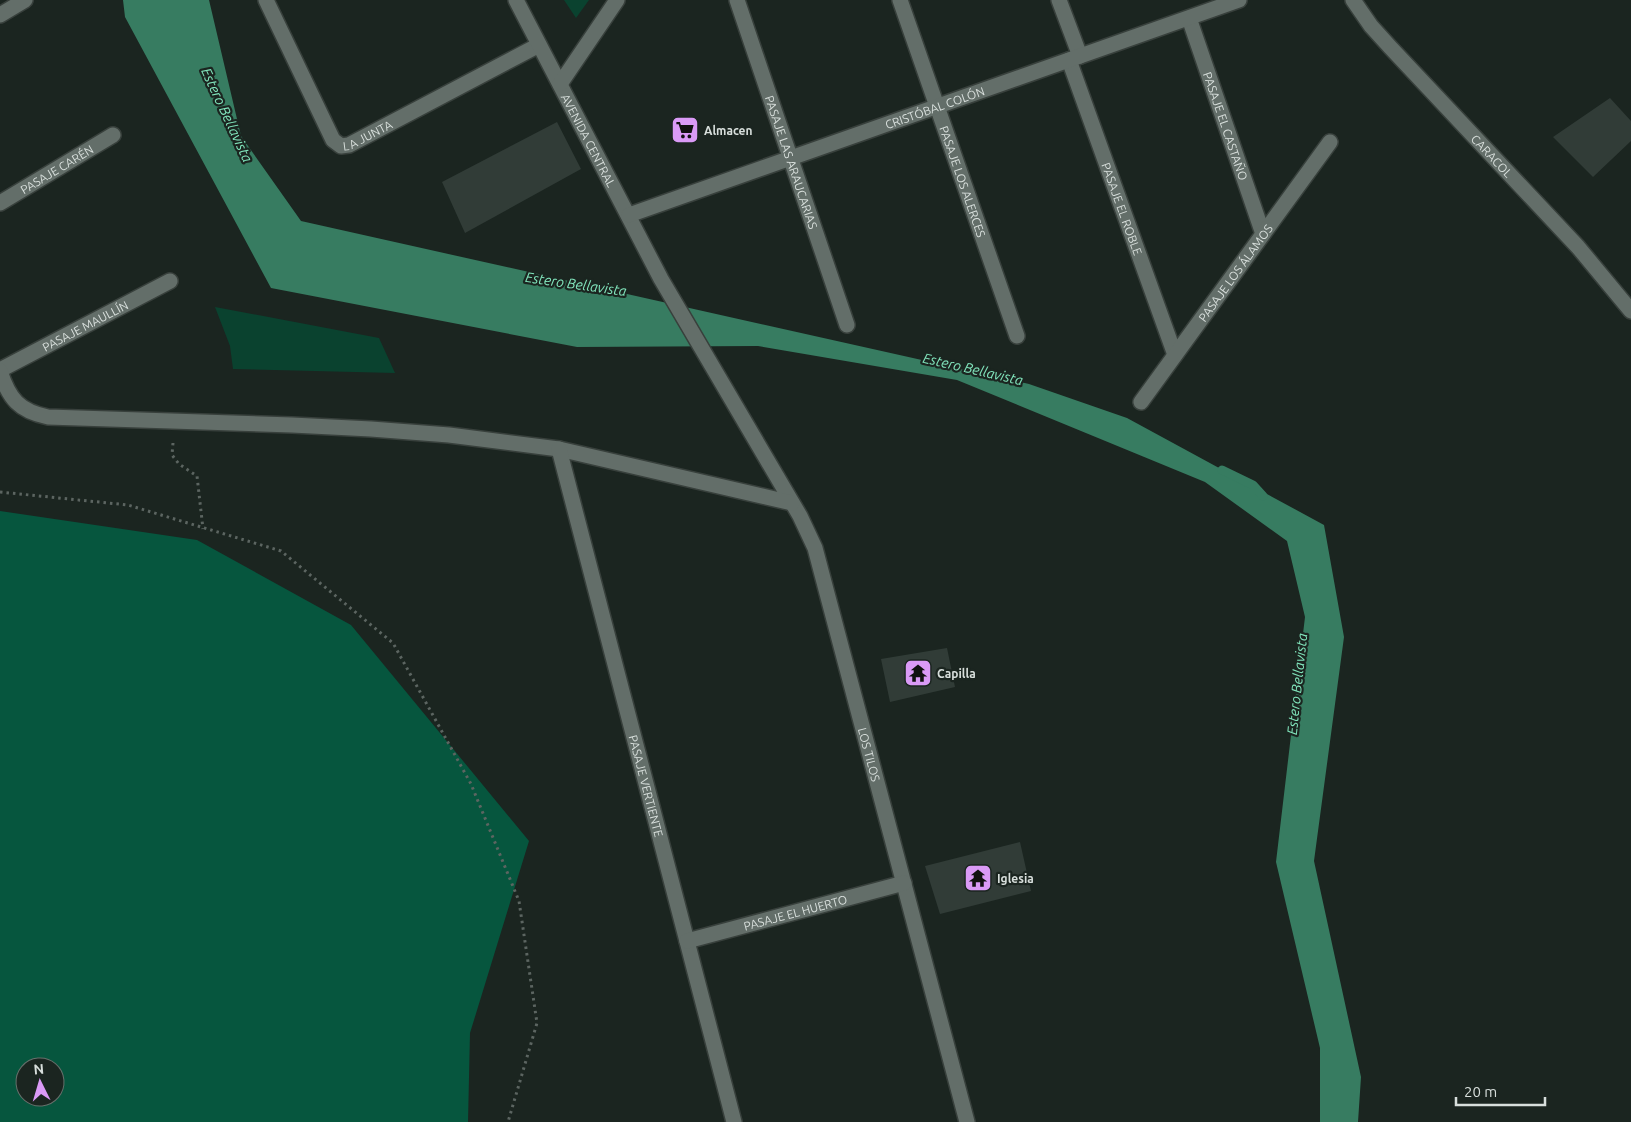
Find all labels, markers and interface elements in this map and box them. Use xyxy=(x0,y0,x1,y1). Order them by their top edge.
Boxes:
water label: Estero Bellavista xyxy=(198,65,256,165)
street label: PASAJE EL CASTAÑO xyxy=(1201,70,1251,182)
street label: CRISTÓBAL COLÓN xyxy=(883,84,986,131)
street label: AVENIDA CENTRAL xyxy=(559,91,618,189)
street label: PASAJE LAS ARAUCARIAS xyxy=(763,94,820,230)
supermarket icon: Almacen xyxy=(670,115,700,145)
street label: LA JUNTA xyxy=(342,117,394,152)
place label: Almacen xyxy=(704,124,753,137)
street label: PASAJE LOS ALERCES xyxy=(938,124,989,239)
street label: CARACOL xyxy=(1469,132,1515,180)
street label: PASAJE CARÉN xyxy=(18,142,95,196)
street label: PASAJE EL ROBLE xyxy=(1100,161,1145,257)
street label: PASAJE LOS ÁLAMOS xyxy=(1195,222,1275,324)
water label: Estero Bellavista xyxy=(524,269,628,299)
street label: PASAJE MAULLÍN xyxy=(40,298,130,353)
water label: Estero Bellavista xyxy=(921,350,1025,388)
water label: Estero Bellavista xyxy=(1284,632,1310,736)
temple icon: Capilla xyxy=(903,658,933,688)
place label: Capilla xyxy=(937,667,976,680)
street label: LOS TILOS xyxy=(856,726,883,783)
street label: PASAJE VERTIENTE xyxy=(627,733,666,838)
temple icon: Iglesia xyxy=(963,863,993,893)
place label: Iglesia xyxy=(997,872,1034,885)
street label: PASAJE EL HUERTO xyxy=(742,892,848,932)
north arrow xyxy=(15,1057,65,1107)
text: N xyxy=(33,1061,45,1077)
scale bar xyxy=(1456,1074,1545,1106)
text: 20 m xyxy=(1464,1083,1497,1100)

